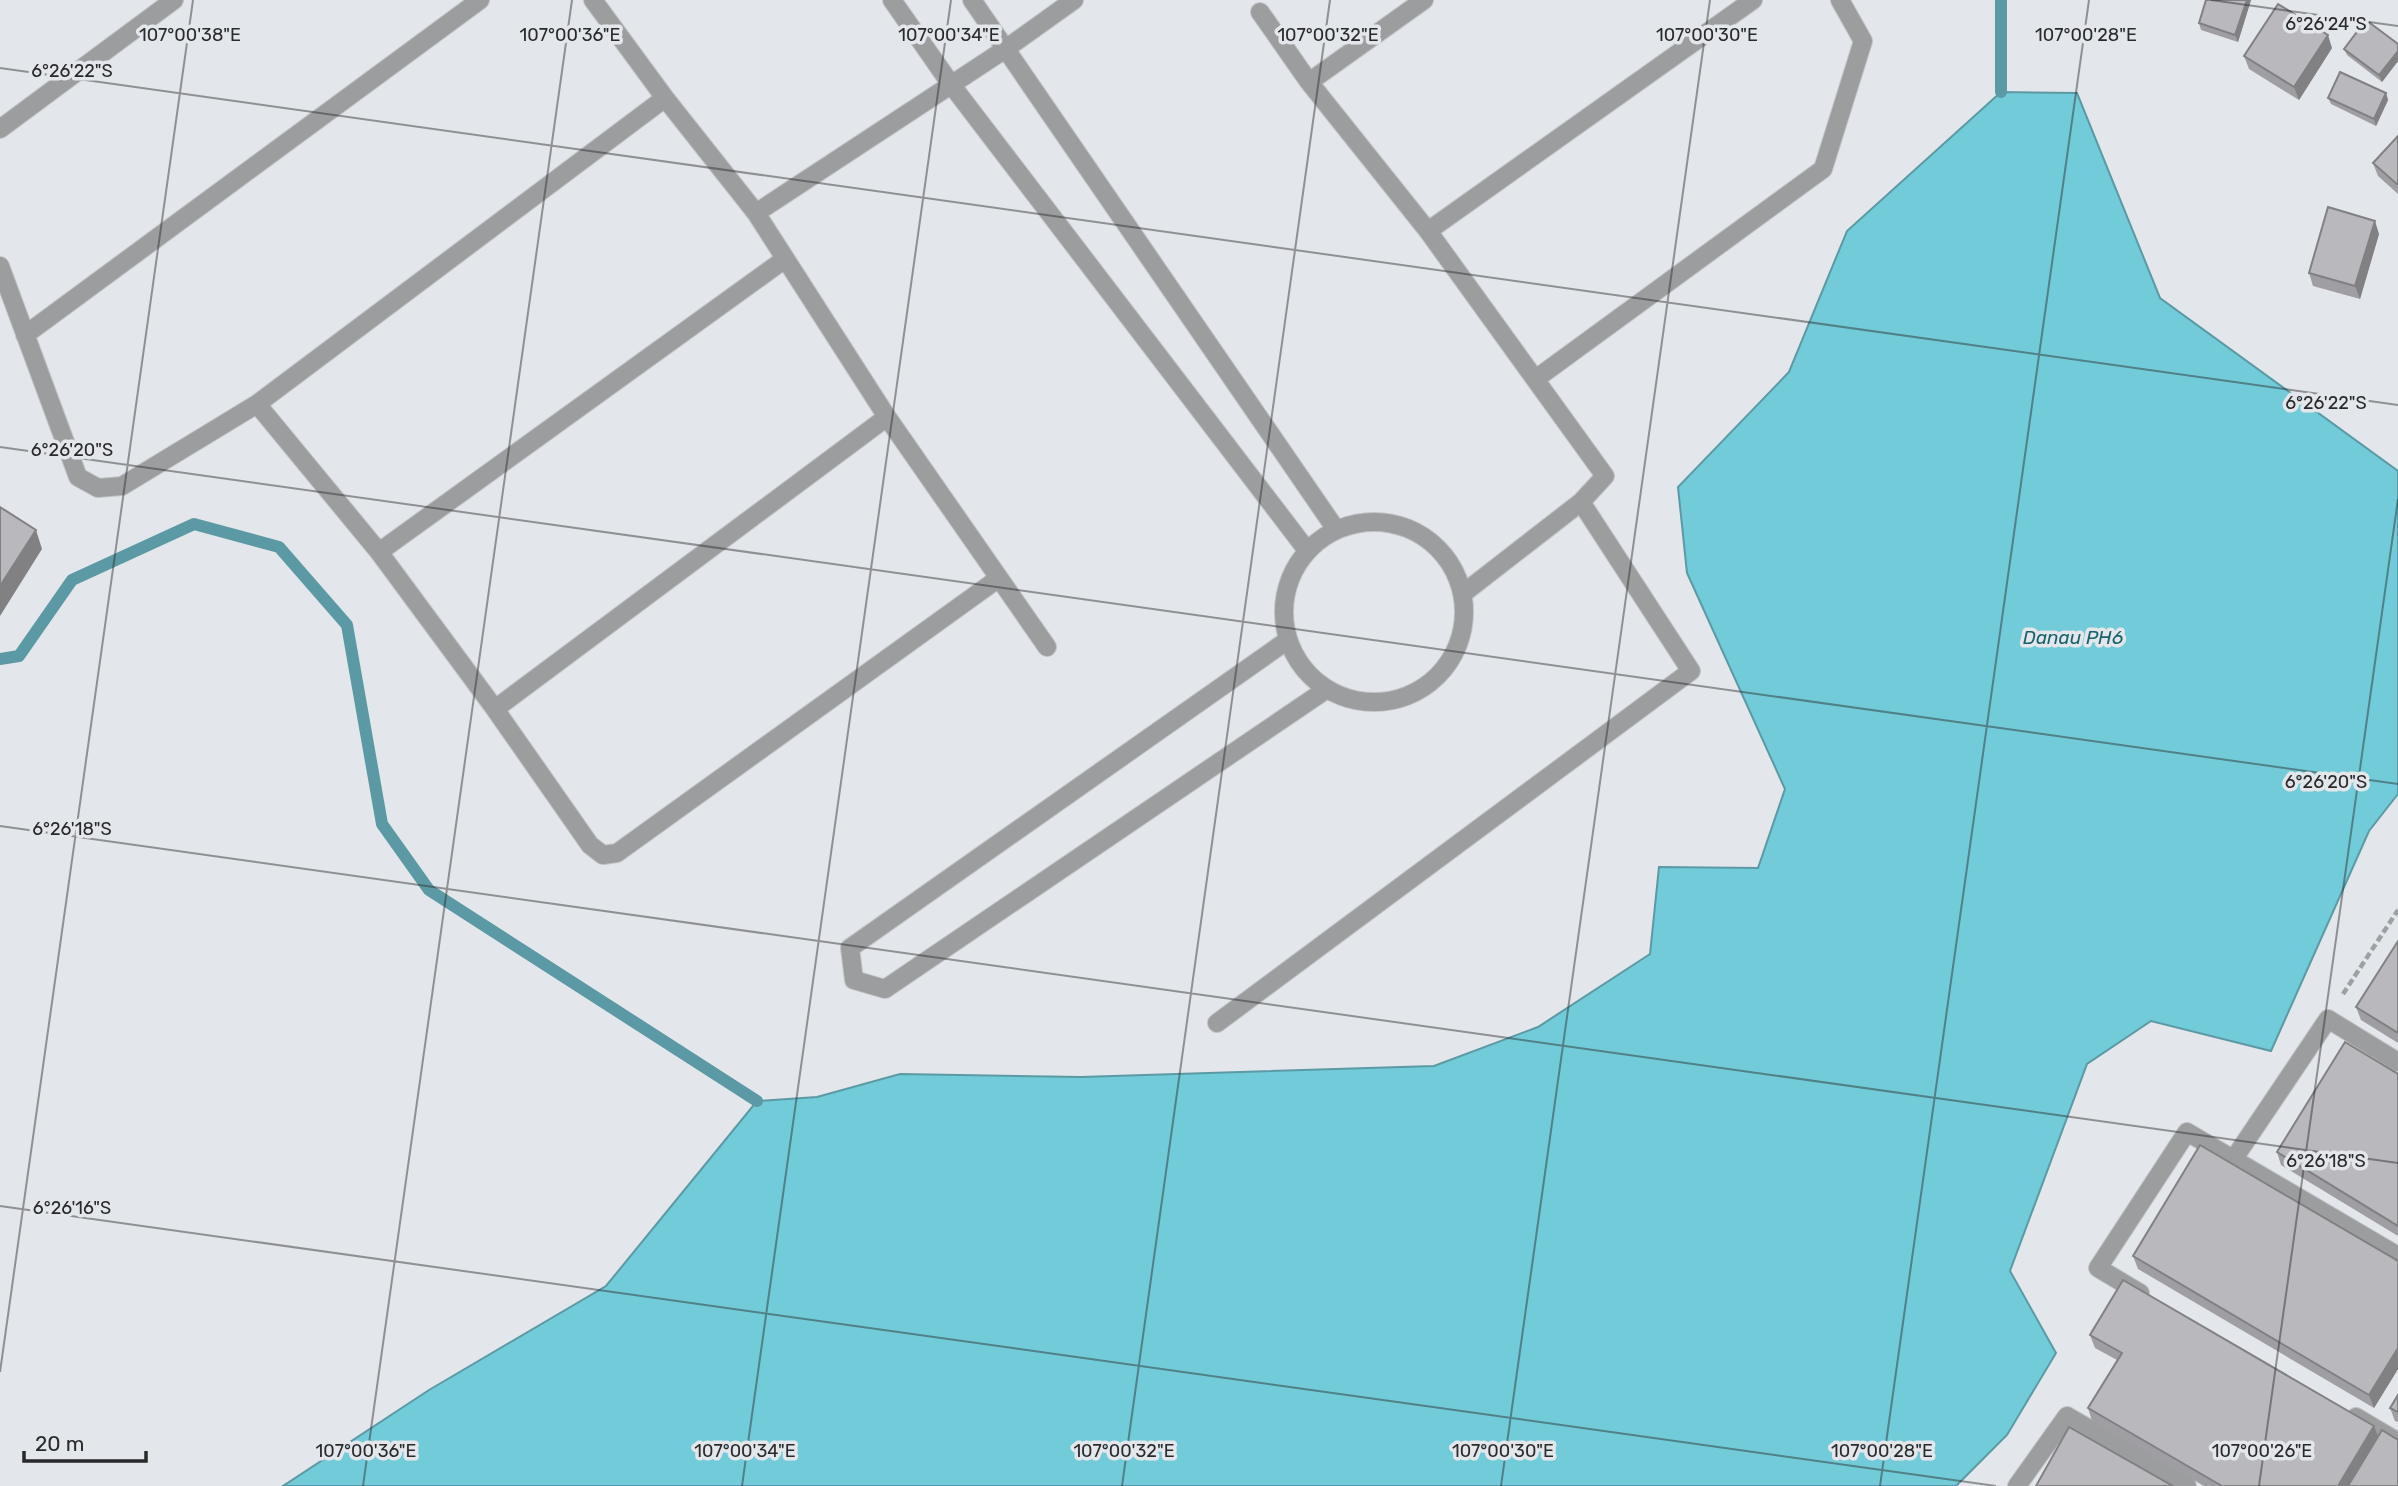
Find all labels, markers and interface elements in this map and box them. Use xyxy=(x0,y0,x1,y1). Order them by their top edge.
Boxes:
text: 6°26'24"S xyxy=(2285,13,2367,35)
text: 107°00'38"E xyxy=(139,24,241,46)
text: 107°00'36"E xyxy=(520,24,620,46)
text: 107°00'34"E xyxy=(898,24,1000,46)
text: 107°00'32"E xyxy=(1277,24,1379,46)
text: 107°00'30"E xyxy=(1656,24,1758,46)
text: 107°00'28"E xyxy=(2035,24,2137,46)
text: 6°26'22"S xyxy=(31,60,113,82)
text: 6°26'22"S xyxy=(2285,392,2367,414)
text: 6°26'20"S xyxy=(31,439,113,461)
water label: Danau PH6 xyxy=(2023,626,2123,649)
text: 6°26'20"S xyxy=(2285,771,2367,793)
text: 6°26'18"S xyxy=(32,818,112,840)
text: 6°26'18"S xyxy=(2286,1150,2366,1172)
text: 6°26'16"S xyxy=(33,1197,111,1219)
scale bar xyxy=(24,1420,147,1464)
text: 20 m xyxy=(35,1431,84,1456)
text: 107°00'36"E xyxy=(316,1440,416,1462)
text: 107°00'34"E xyxy=(694,1440,796,1462)
text: 107°00'32"E xyxy=(1073,1440,1175,1462)
text: 107°00'30"E xyxy=(1452,1440,1554,1462)
text: 107°00'28"E xyxy=(1831,1440,1933,1462)
text: 107°00'26"E xyxy=(2212,1440,2312,1462)

